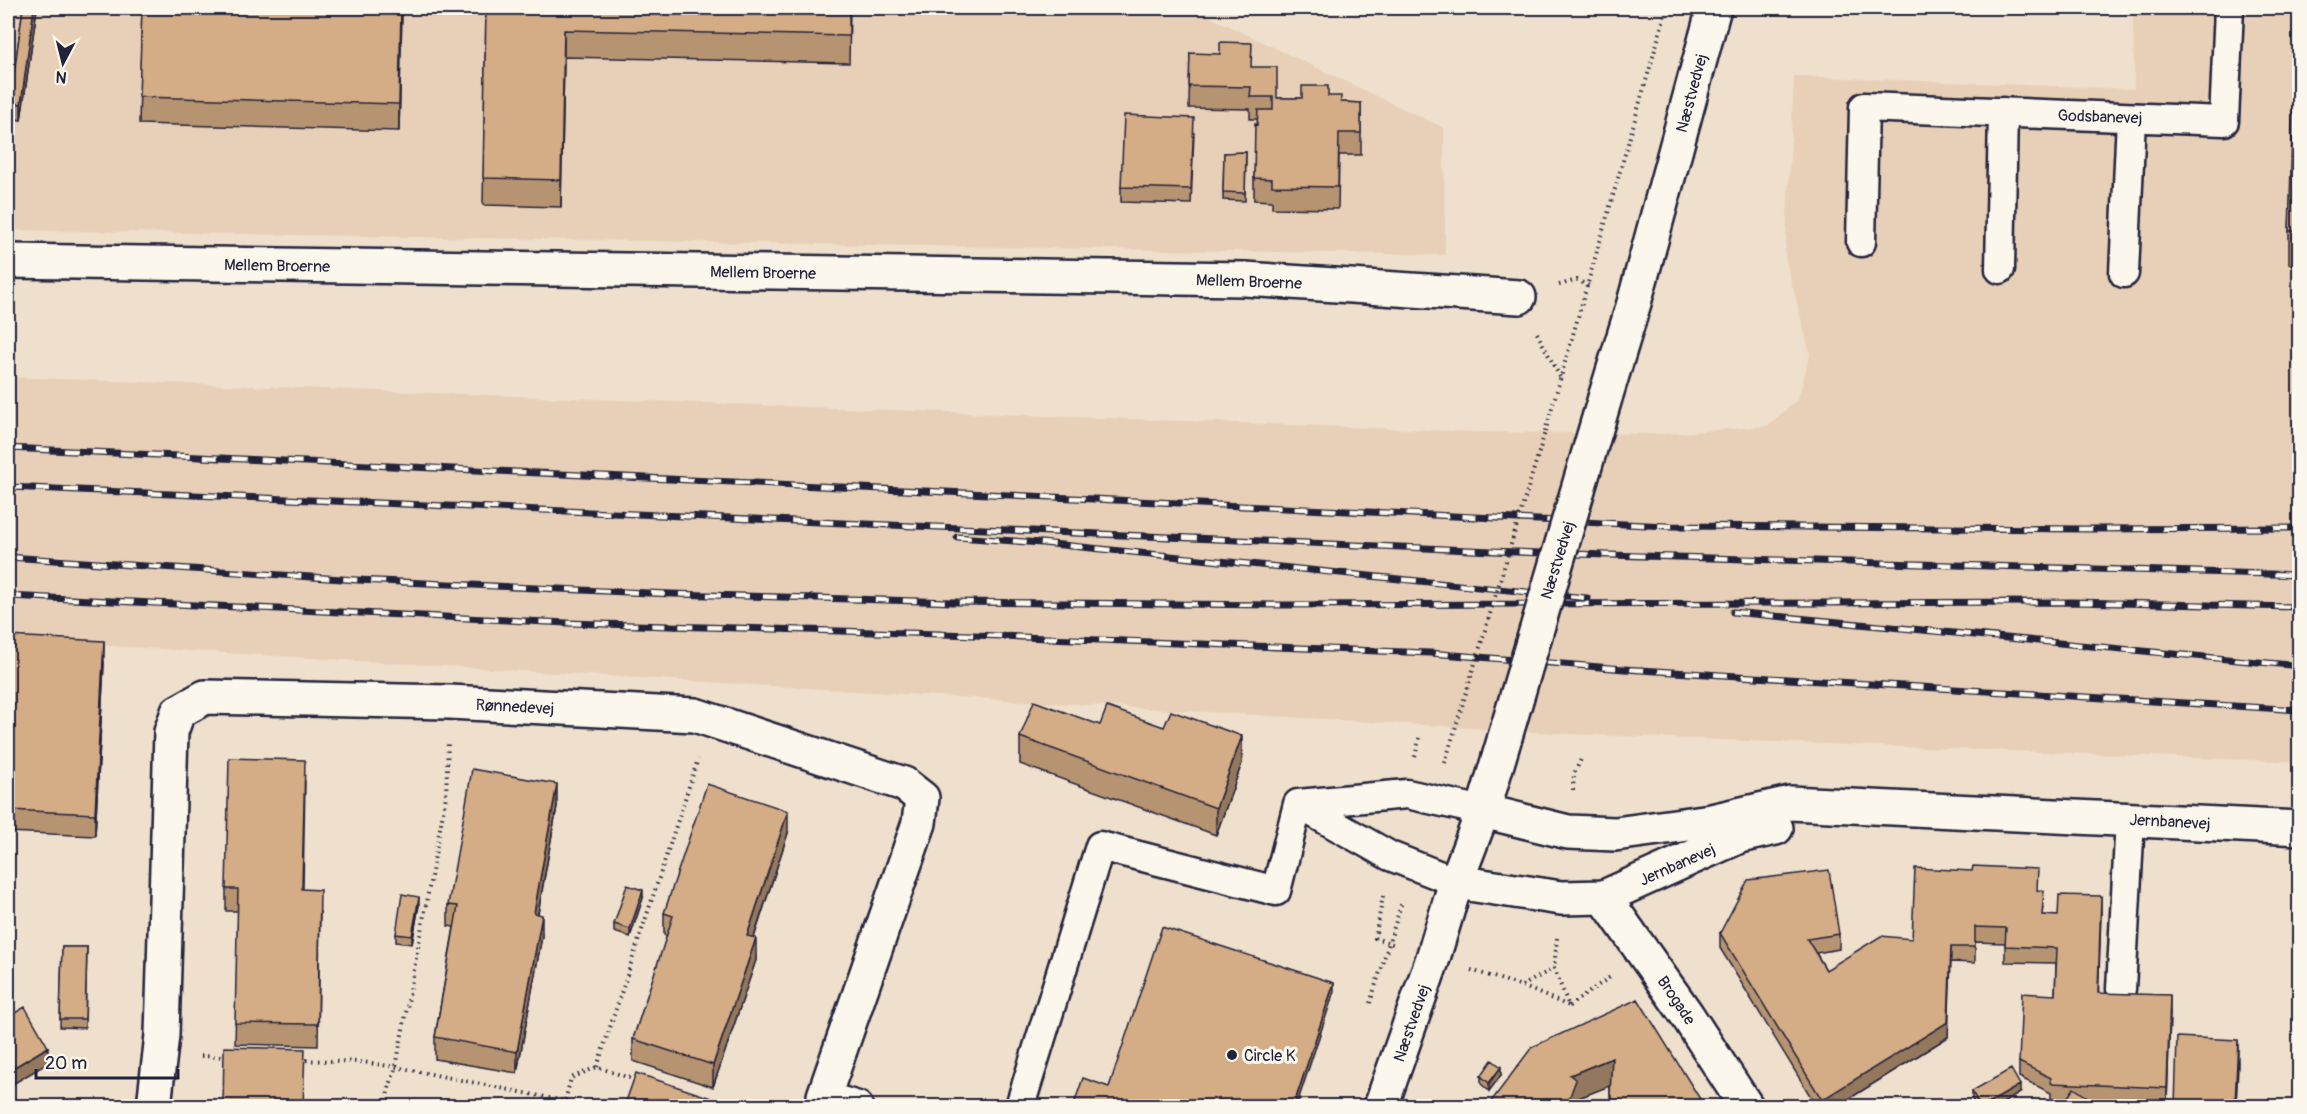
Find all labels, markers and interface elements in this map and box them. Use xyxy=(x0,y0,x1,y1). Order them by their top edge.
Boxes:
north arrow xyxy=(33,33,93,93)
street label: Næstvedvej xyxy=(1672,52,1712,135)
text: N xyxy=(55,66,68,87)
street label: Godsbanevej xyxy=(2057,106,2143,128)
street label: Mellem Broerne xyxy=(224,255,330,277)
street label: Mellem Broerne xyxy=(710,262,816,284)
street label: Mellem Broerne xyxy=(1196,270,1302,294)
street label: Næstvedvej xyxy=(1537,519,1579,602)
street label: Rønnedevej xyxy=(475,695,555,719)
street label: Jernbanevej xyxy=(2129,810,2211,834)
street label: Jernbanevej xyxy=(1636,839,1718,890)
street label: Brogade xyxy=(1653,972,1700,1029)
street label: Næstvedvej xyxy=(1389,982,1435,1065)
scale bar xyxy=(36,1042,178,1080)
place label: Circle K xyxy=(1244,1046,1296,1066)
marker: Circle K xyxy=(1225,1048,1239,1062)
text: 20 m xyxy=(45,1052,87,1075)

